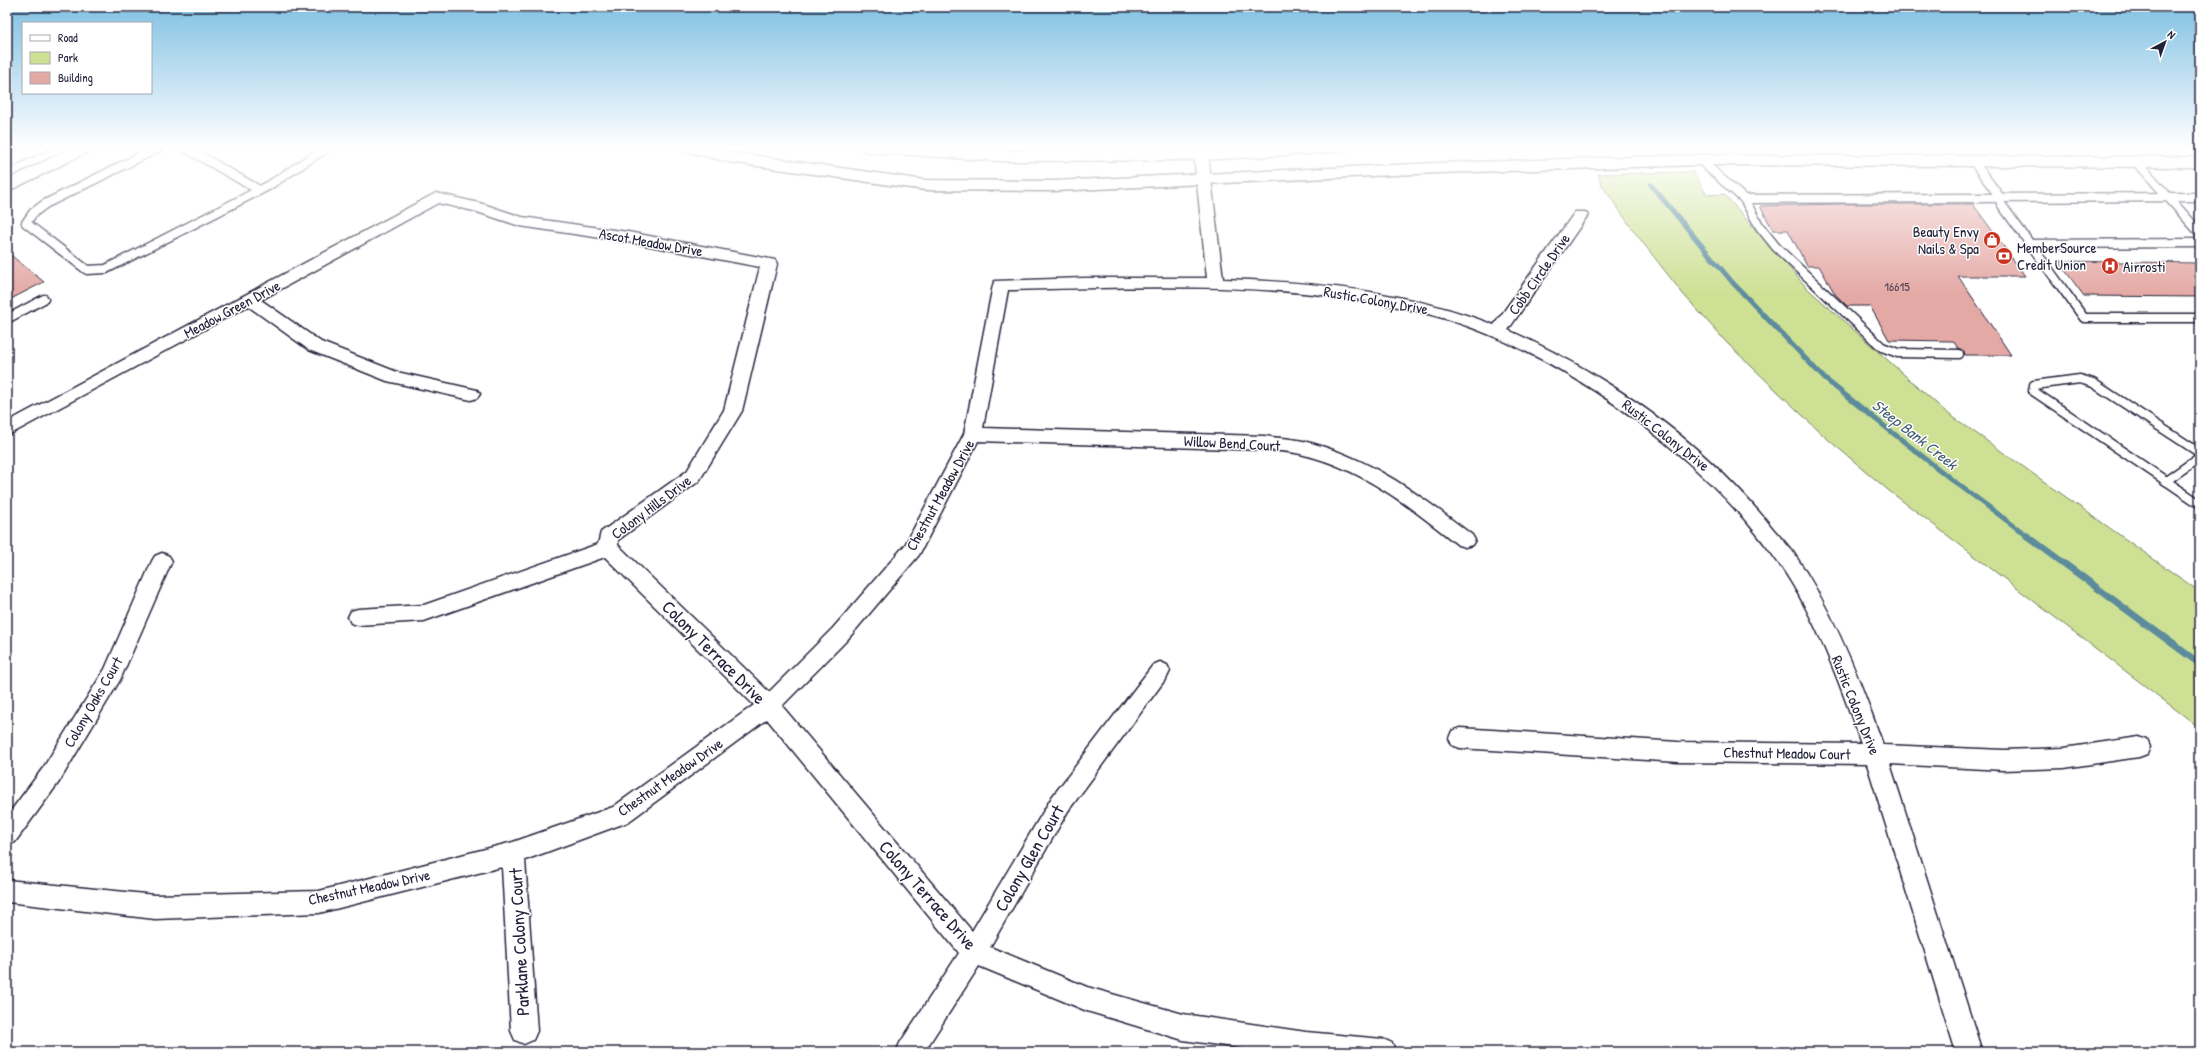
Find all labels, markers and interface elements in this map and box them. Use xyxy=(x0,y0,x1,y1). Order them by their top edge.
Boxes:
legend xyxy=(22,22,152,94)
north arrow xyxy=(2145,22,2185,62)
text: N xyxy=(2165,27,2178,42)
text: Road xyxy=(58,29,78,46)
text: Park xyxy=(58,49,78,66)
text: Building xyxy=(58,69,93,86)
place label: Beauty Envy Nails & Spa xyxy=(1913,221,1979,259)
street label: Ascot Meadow Drive xyxy=(598,223,704,261)
street label: Cobb Circle Drive xyxy=(1503,229,1575,319)
shop icon: Beauty Envy Nails & Spa xyxy=(1982,230,2002,250)
place label: MemberSource Credit Union xyxy=(2017,237,2097,275)
bank icon: MemberSource Credit Union xyxy=(1994,246,2014,266)
hospital icon: Airrosti xyxy=(2100,256,2120,276)
place label: Airrosti xyxy=(2123,256,2166,277)
street label: Meadow Green Drive xyxy=(180,275,284,343)
house number: 16615 xyxy=(1884,277,1910,295)
street label: Rustic Colony Drive xyxy=(1322,281,1430,320)
street label: Rustic Colony Drive xyxy=(1618,394,1714,476)
water label: Steep Bank Creek xyxy=(1868,394,1963,475)
street label: Willow Bend Court xyxy=(1183,430,1281,456)
street label: Chestnut Meadow Drive xyxy=(901,436,979,554)
street label: Colony Hills Drive xyxy=(607,470,695,544)
street label: Colony Terrace Drive xyxy=(656,594,772,710)
street label: Colony Oaks Court xyxy=(58,652,128,751)
street label: Rustic Colony Drive xyxy=(1827,652,1886,758)
street label: Chestnut Meadow Drive xyxy=(613,733,727,821)
street label: Chestnut Meadow Court xyxy=(1723,741,1852,765)
street label: Colony Glen Court xyxy=(988,799,1070,916)
street label: Colony Terrace Drive xyxy=(873,835,983,955)
street label: Chestnut Meadow Drive xyxy=(306,864,432,910)
street label: Parklane Colony Court xyxy=(503,867,535,1016)

